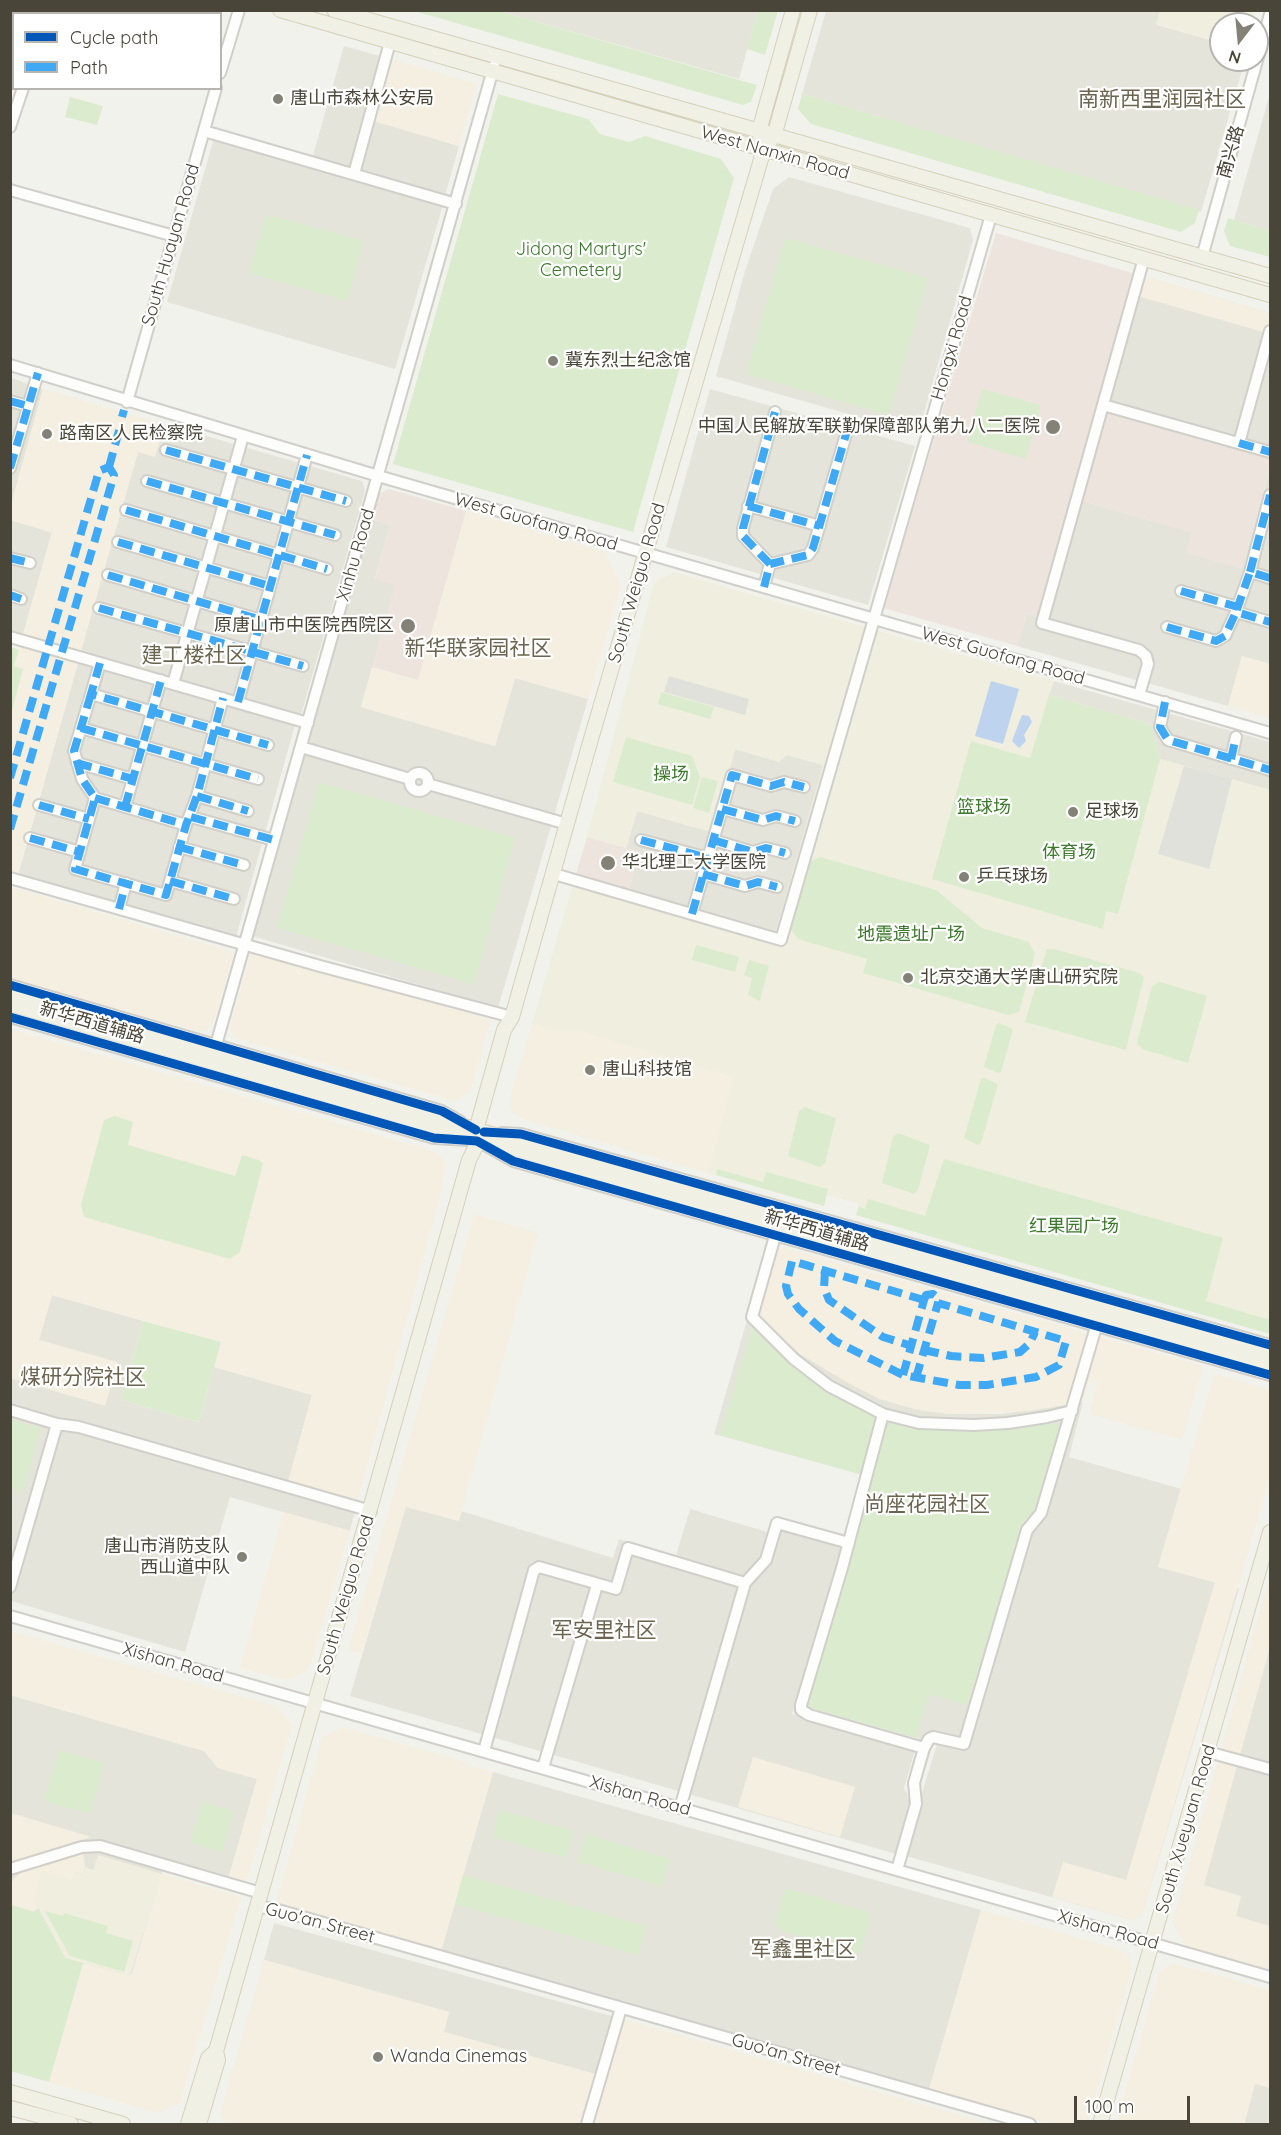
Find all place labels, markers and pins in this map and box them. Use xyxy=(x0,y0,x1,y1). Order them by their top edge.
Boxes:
place label: 唐山市森林公安局 xyxy=(290,88,434,110)
marker: 唐山市森林公安局 xyxy=(271,92,285,106)
place label: 冀东烈士纪念馆 xyxy=(565,350,691,372)
marker: 冀东烈士纪念馆 xyxy=(546,354,560,368)
place label: 中国人民解放军联勤保障部队第九八二医院 xyxy=(698,416,1040,438)
marker: 中国人民解放军联勤保障部队第九八二医院 xyxy=(1044,418,1062,436)
place label: 路南区人民检察院 xyxy=(59,423,203,445)
marker: 路南区人民检察院 xyxy=(40,427,54,441)
place label: 原唐山市中医院西院区 xyxy=(214,615,394,637)
marker: 原唐山市中医院西院区 xyxy=(399,617,417,635)
place label: 足球场 xyxy=(1085,801,1139,823)
marker: 足球场 xyxy=(1066,805,1080,819)
place label: 华北理工大学医院 xyxy=(622,852,766,874)
marker: 华北理工大学医院 xyxy=(599,854,617,872)
place label: 乒乓球场 xyxy=(976,866,1048,888)
marker: 乒乓球场 xyxy=(957,870,971,884)
place label: 北京交通大学唐山研究院 xyxy=(920,967,1118,989)
marker: 北京交通大学唐山研究院 xyxy=(901,971,915,985)
place label: 唐山科技馆 xyxy=(602,1059,692,1081)
marker: 唐山科技馆 xyxy=(583,1063,597,1077)
place label: 唐山市消防支队 西山道中队 xyxy=(104,1536,230,1578)
marker: 唐山市消防支队 西山道中队 xyxy=(235,1550,249,1564)
place label: Wanda Cinemas xyxy=(390,2046,527,2068)
marker: Wanda Cinemas xyxy=(371,2050,385,2064)

